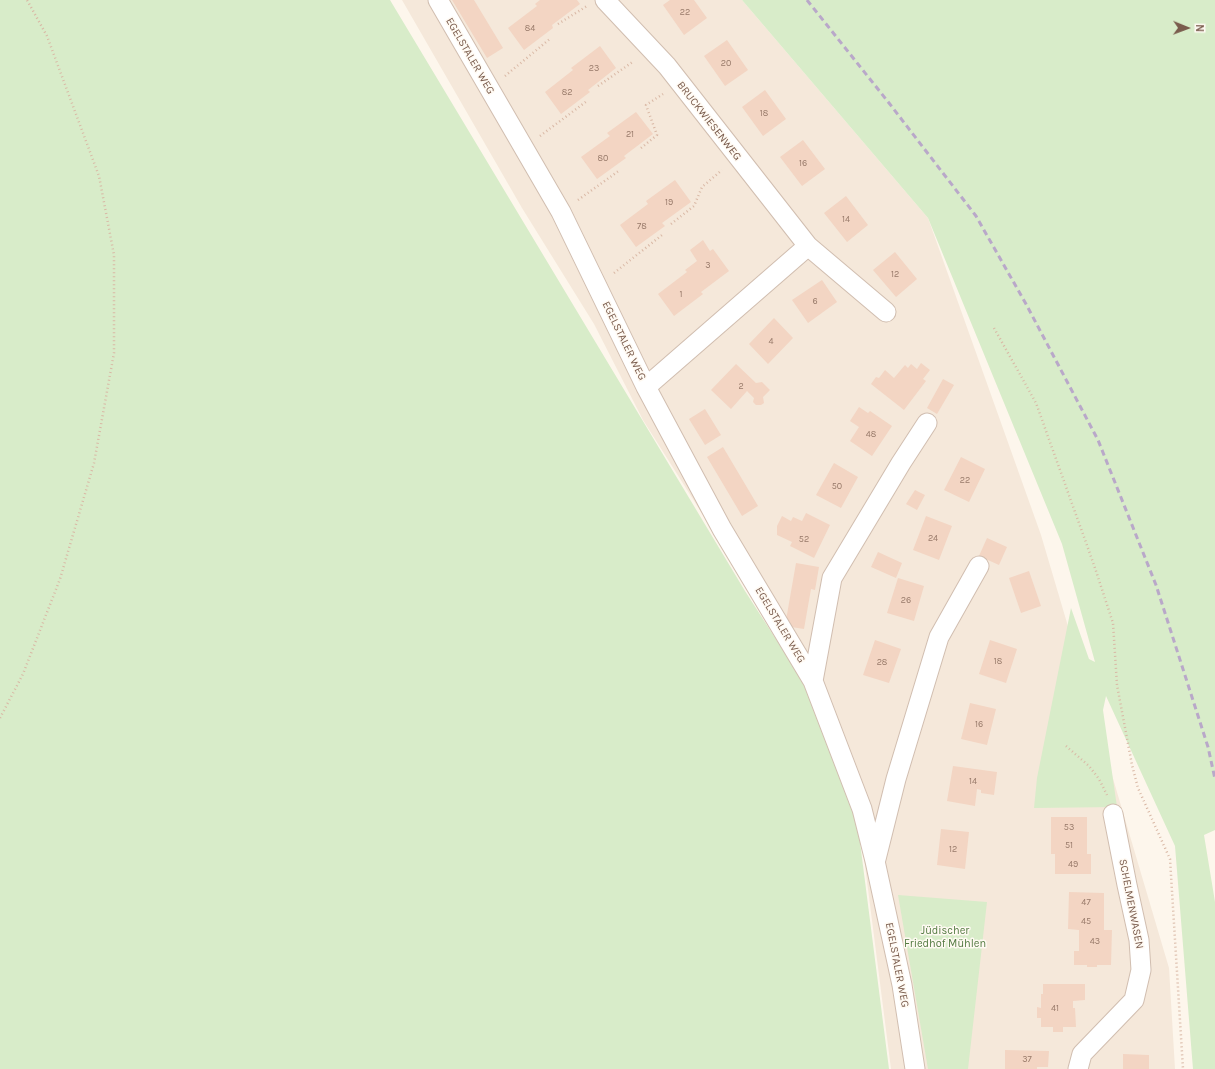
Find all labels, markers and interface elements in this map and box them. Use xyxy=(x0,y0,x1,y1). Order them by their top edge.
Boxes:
house number: 22 xyxy=(680,7,690,17)
north arrow xyxy=(1167,8,1207,48)
street label: EGELSTALER WEG xyxy=(443,15,497,97)
house number: 84 xyxy=(525,23,535,33)
text: N xyxy=(1193,24,1206,32)
house number: 20 xyxy=(721,58,731,68)
house number: 23 xyxy=(589,63,599,73)
street label: BRUCKWIESENWEG xyxy=(674,79,744,163)
house number: 82 xyxy=(562,87,572,97)
house number: 18 xyxy=(760,108,768,118)
house number: 21 xyxy=(626,129,634,139)
house number: 80 xyxy=(598,153,608,163)
house number: 16 xyxy=(799,158,807,168)
house number: 19 xyxy=(665,197,673,207)
house number: 14 xyxy=(842,214,850,224)
house number: 78 xyxy=(637,221,647,231)
house number: 3 xyxy=(705,260,711,270)
house number: 12 xyxy=(891,269,899,279)
house number: 1 xyxy=(680,289,682,299)
house number: 6 xyxy=(812,296,818,306)
street label: EGELSTALER WEG xyxy=(599,299,649,383)
house number: 4 xyxy=(768,336,774,346)
house number: 2 xyxy=(738,381,744,391)
house number: 48 xyxy=(866,429,876,439)
house number: 22 xyxy=(960,475,970,485)
house number: 50 xyxy=(832,481,842,491)
house number: 24 xyxy=(928,533,938,543)
house number: 52 xyxy=(799,534,809,544)
street label: EGELSTALER WEG xyxy=(752,585,808,665)
house number: 26 xyxy=(901,595,911,605)
house number: 18 xyxy=(994,656,1002,666)
house number: 28 xyxy=(877,657,887,667)
house number: 16 xyxy=(975,719,983,729)
house number: 14 xyxy=(969,776,977,786)
house number: 53 xyxy=(1064,822,1074,832)
house number: 51 xyxy=(1065,840,1073,850)
house number: 12 xyxy=(949,844,957,854)
street label: SCHELMENWASEN xyxy=(1116,858,1146,950)
house number: 49 xyxy=(1068,859,1078,869)
house number: 47 xyxy=(1081,897,1091,907)
house number: 45 xyxy=(1081,916,1091,926)
street label: EGELSTALER WEG xyxy=(882,921,912,1009)
park label: Jüdischer Friedhof Mühlen xyxy=(904,924,986,950)
house number: 43 xyxy=(1090,936,1100,946)
house number: 41 xyxy=(1051,1003,1059,1013)
house number: 37 xyxy=(1022,1054,1032,1064)

